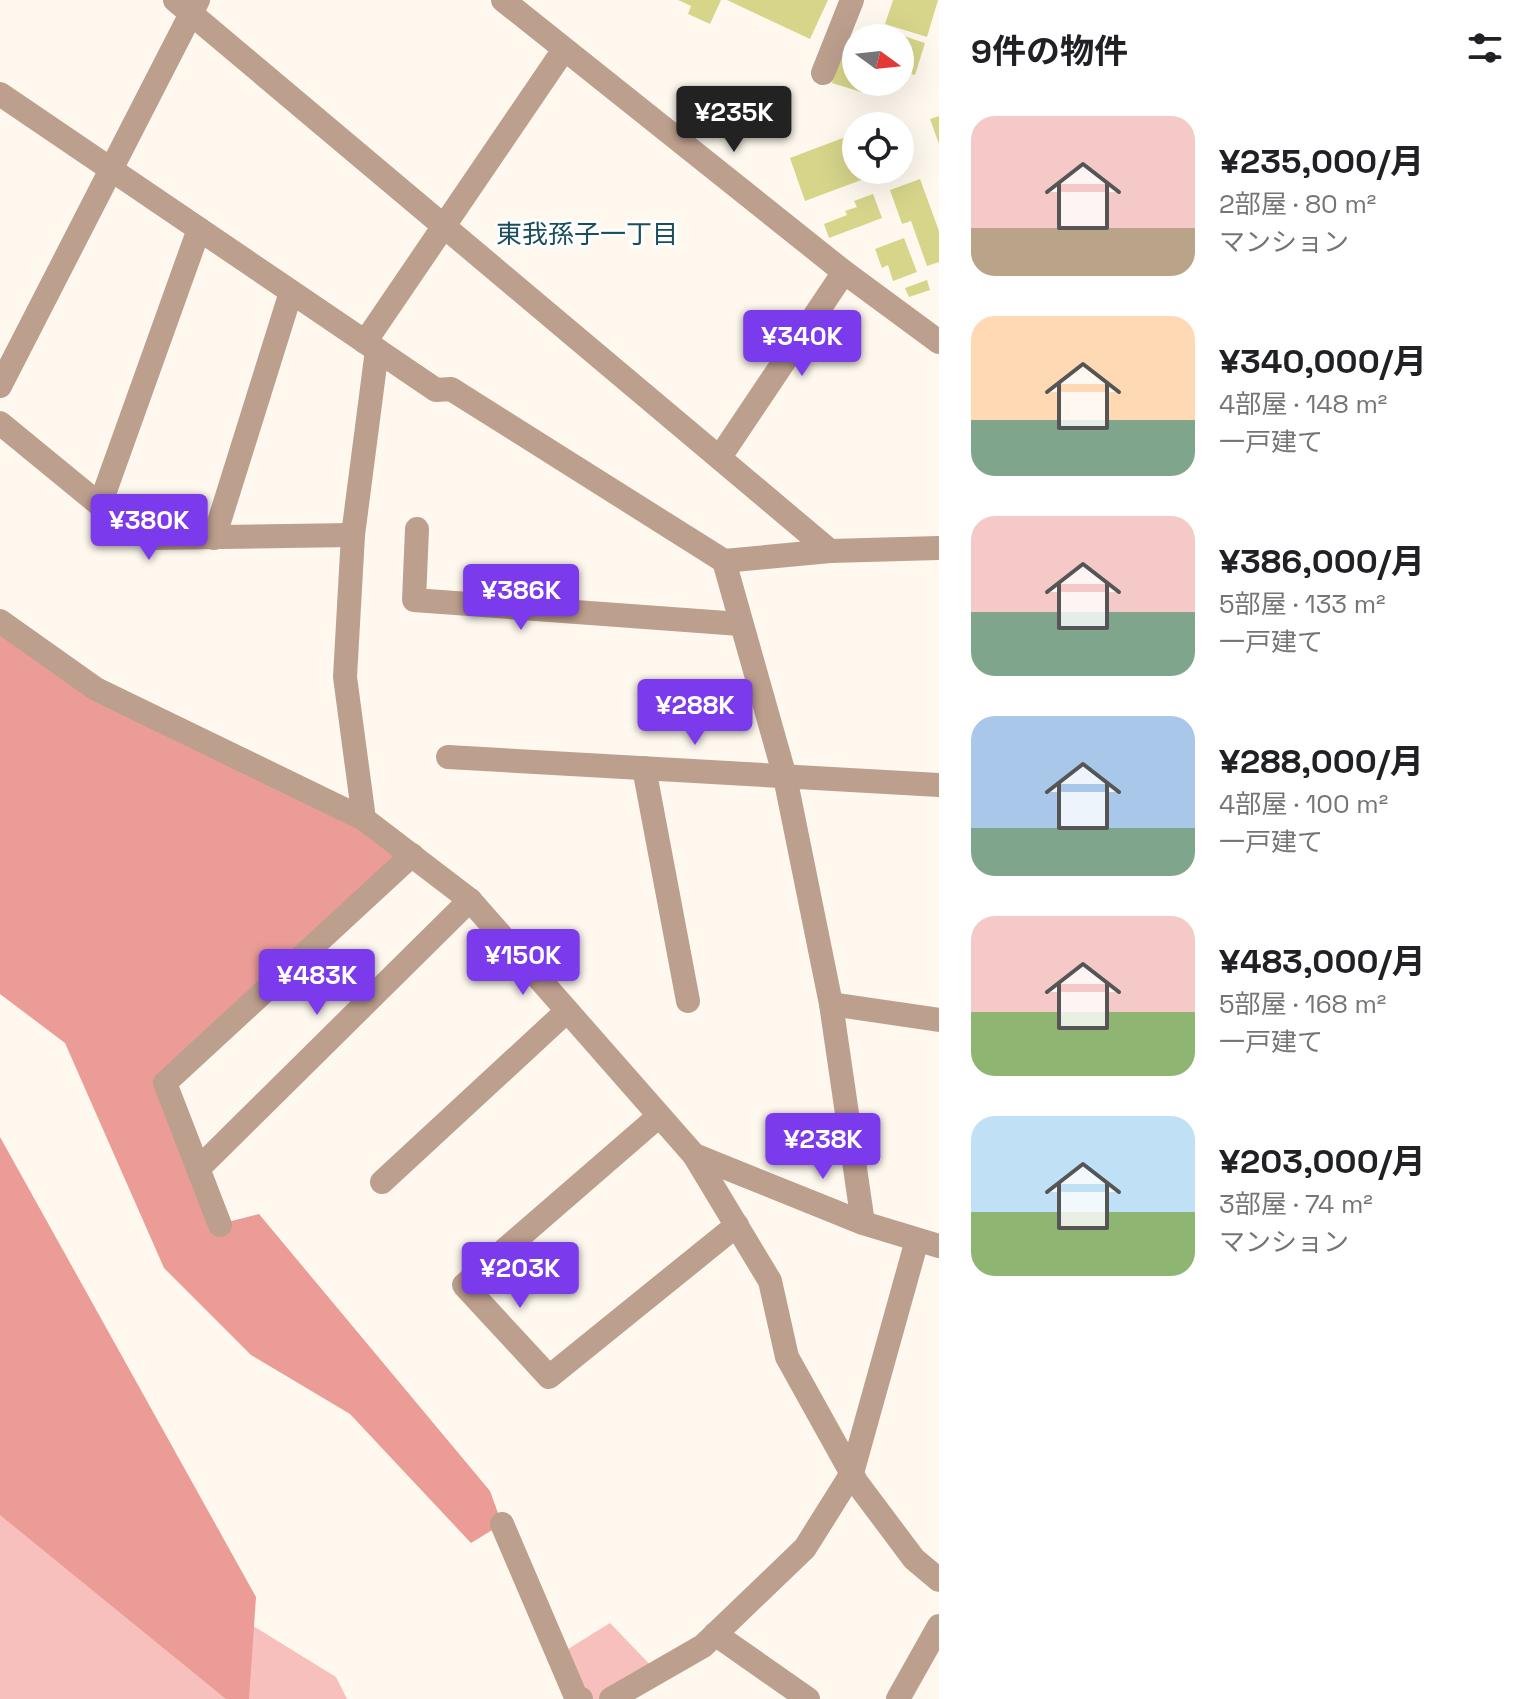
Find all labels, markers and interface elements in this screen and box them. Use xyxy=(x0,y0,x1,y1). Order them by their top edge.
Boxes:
north arrow xyxy=(842,24,914,96)
map controls xyxy=(842,24,914,184)
icon: filters xyxy=(1463,26,1507,70)
text: 9件の物件 xyxy=(971,30,1128,73)
pin: ¥235K xyxy=(678,86,790,154)
text: ¥235K xyxy=(694,95,774,129)
button: locate xyxy=(842,112,914,184)
text: ¥235,000/月 xyxy=(1219,140,1424,183)
icon: home xyxy=(1035,148,1131,244)
text: 2部屋 · 80 m² xyxy=(1219,187,1376,221)
district label: 東我孫子一丁目 xyxy=(496,217,678,251)
text: マンション xyxy=(1219,225,1349,259)
pin: ¥340K xyxy=(746,310,858,378)
text: ¥340K xyxy=(761,319,843,353)
text: ¥340,000/月 xyxy=(1219,340,1427,383)
icon: home xyxy=(1035,348,1131,444)
text: 4部屋 · 148 m² xyxy=(1219,387,1387,421)
text: 一戸建て xyxy=(1219,425,1323,459)
pin: ¥380K xyxy=(93,494,205,562)
text: ¥380K xyxy=(109,503,189,537)
text: ¥386,000/月 xyxy=(1219,540,1425,583)
icon: home xyxy=(1035,548,1131,644)
pin: ¥386K xyxy=(465,564,577,632)
text: ¥386K xyxy=(481,573,561,607)
text: 5部屋 · 133 m² xyxy=(1219,587,1386,621)
text: 一戸建て xyxy=(1219,625,1323,659)
pin: ¥288K xyxy=(639,679,751,747)
text: ¥288K xyxy=(655,688,735,722)
text: ¥288,000/月 xyxy=(1219,740,1424,783)
icon: home xyxy=(1035,748,1131,844)
text: 4部屋 · 100 m² xyxy=(1219,787,1388,821)
text: 一戸建て xyxy=(1219,825,1323,859)
pin: ¥150K xyxy=(467,929,579,997)
text: ¥150K xyxy=(485,938,561,972)
text: ¥483,000/月 xyxy=(1219,940,1426,983)
icon: home xyxy=(1035,948,1131,1044)
pin: ¥483K xyxy=(261,949,373,1017)
text: ¥483K xyxy=(277,958,357,992)
text: 5部屋 · 168 m² xyxy=(1219,987,1386,1021)
text: 一戸建て xyxy=(1219,1025,1323,1059)
pin: ¥238K xyxy=(767,1113,879,1181)
text: ¥238K xyxy=(783,1122,863,1156)
text: ¥203,000/月 xyxy=(1219,1140,1426,1183)
icon: home xyxy=(1035,1148,1131,1244)
text: 3部屋 · 74 m² xyxy=(1219,1187,1373,1221)
text: マンション xyxy=(1219,1225,1349,1259)
pin: ¥203K xyxy=(464,1242,576,1310)
text: ¥203K xyxy=(480,1251,560,1285)

